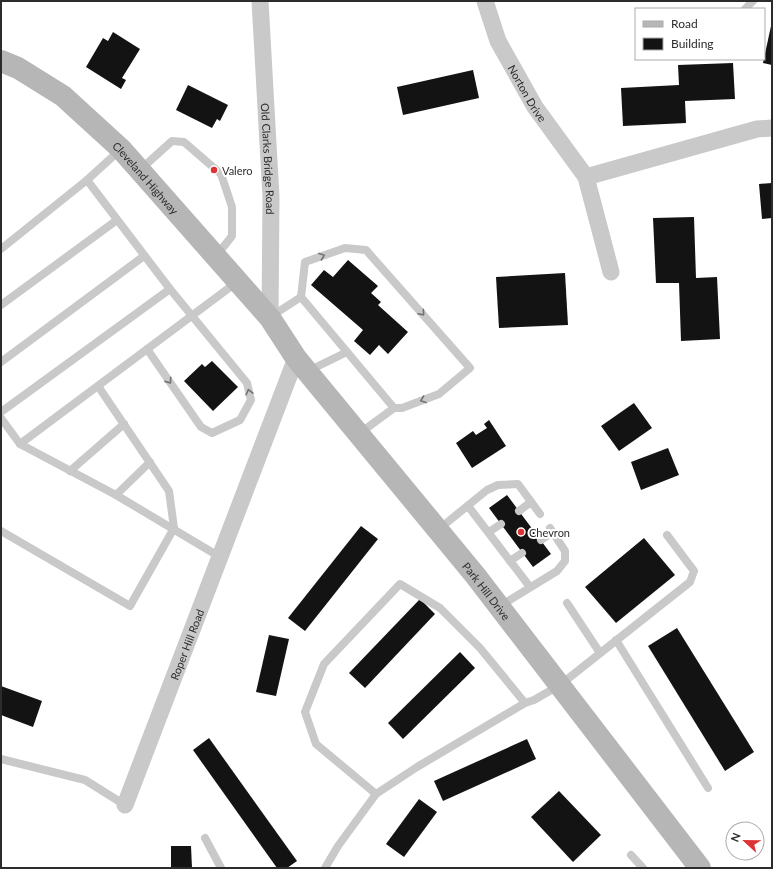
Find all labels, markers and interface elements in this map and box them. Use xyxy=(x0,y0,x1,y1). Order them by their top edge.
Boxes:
legend xyxy=(635,8,765,60)
text: Road xyxy=(671,16,698,31)
text: Building xyxy=(671,36,714,51)
street label: Norton Drive xyxy=(506,62,550,124)
street label: Old Clarks Bridge Road xyxy=(259,103,278,214)
street label: Cleveland Highway xyxy=(111,139,182,217)
place label: Valero xyxy=(222,164,253,177)
marker: Valero xyxy=(209,165,219,175)
one-way arrow xyxy=(318,253,325,261)
one-way arrow xyxy=(417,308,424,316)
one-way arrow xyxy=(164,376,171,383)
one-way arrow xyxy=(246,389,254,395)
one-way arrow xyxy=(420,396,427,404)
place label: Chevron xyxy=(529,526,570,539)
marker: Chevron xyxy=(516,527,526,537)
street label: Park Hill Drive xyxy=(460,559,513,622)
street label: Roper Hill Road xyxy=(167,607,206,682)
north arrow xyxy=(725,821,765,861)
text: N xyxy=(728,831,743,843)

